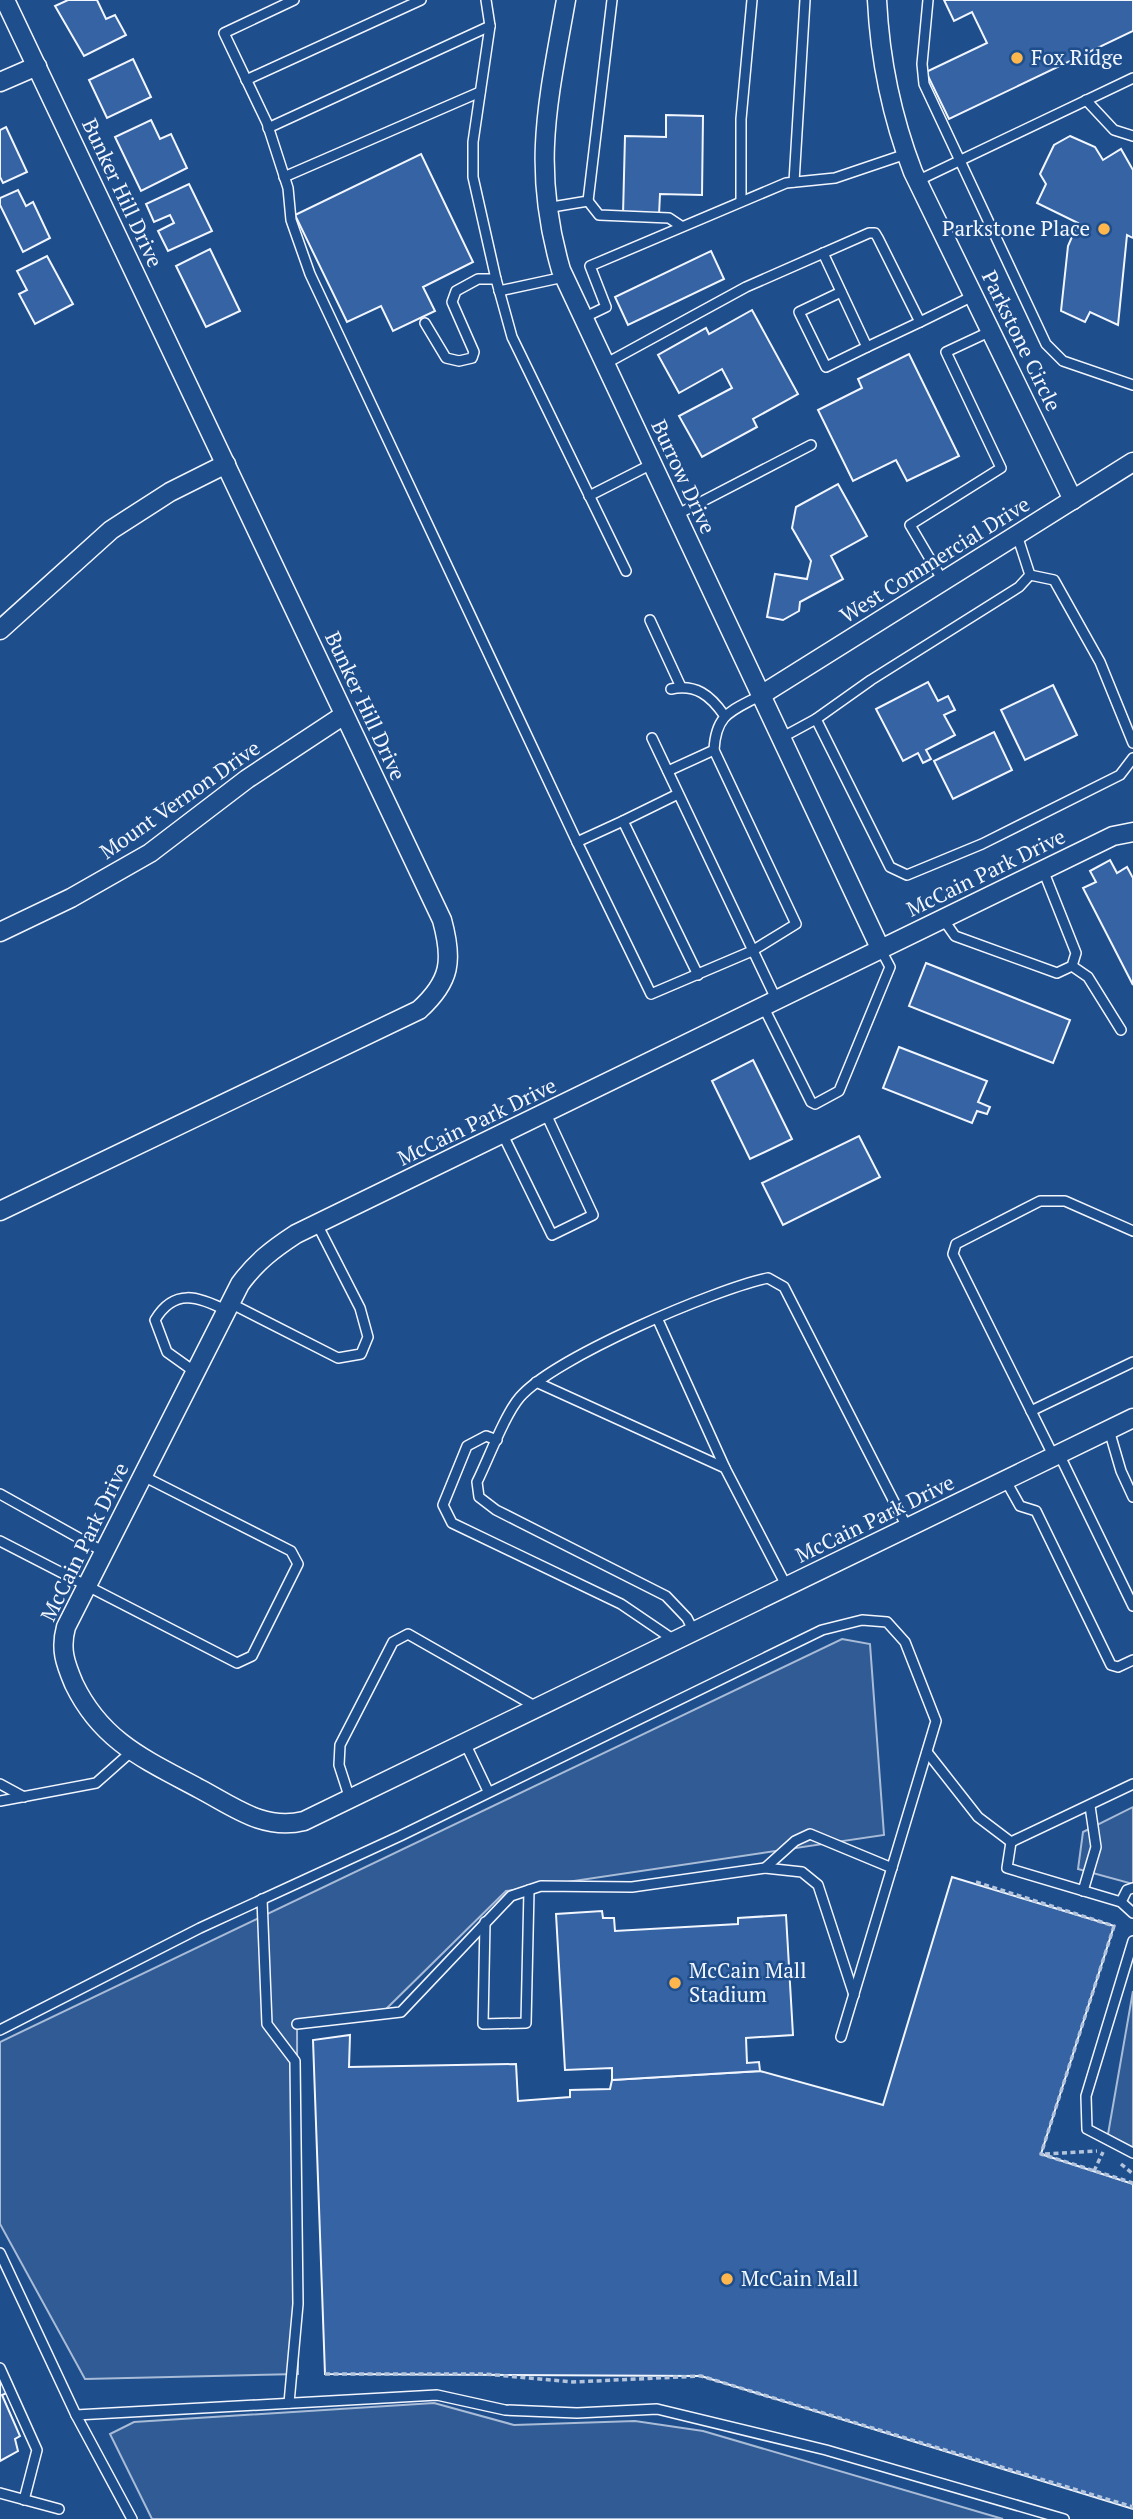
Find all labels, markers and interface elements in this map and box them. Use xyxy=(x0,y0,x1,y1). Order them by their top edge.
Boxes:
place label: Fox Ridge xyxy=(1031,43,1123,71)
marker: Fox Ridge xyxy=(1009,50,1025,66)
street label: Bunker Hill Drive xyxy=(76,114,170,272)
place label: Parkstone Place xyxy=(942,214,1090,242)
marker: Parkstone Place xyxy=(1096,221,1112,237)
street label: Parkstone Circle xyxy=(976,266,1068,416)
street label: Burrow Drive xyxy=(645,415,723,538)
street label: West Commercial Drive xyxy=(834,489,1035,629)
street label: Bunker Hill Drive xyxy=(319,627,413,785)
street label: Mount Vernon Drive xyxy=(94,733,265,865)
street label: McCain Park Drive xyxy=(902,822,1070,923)
street label: McCain Park Drive xyxy=(393,1071,561,1172)
street label: McCain Park Drive xyxy=(34,1458,135,1626)
street label: McCain Park Drive xyxy=(791,1468,959,1569)
place label: McCain Mall Stadium xyxy=(689,1956,806,2008)
marker: McCain Mall Stadium xyxy=(667,1975,683,1991)
place label: McCain Mall xyxy=(741,2264,858,2292)
marker: McCain Mall xyxy=(719,2271,735,2287)

